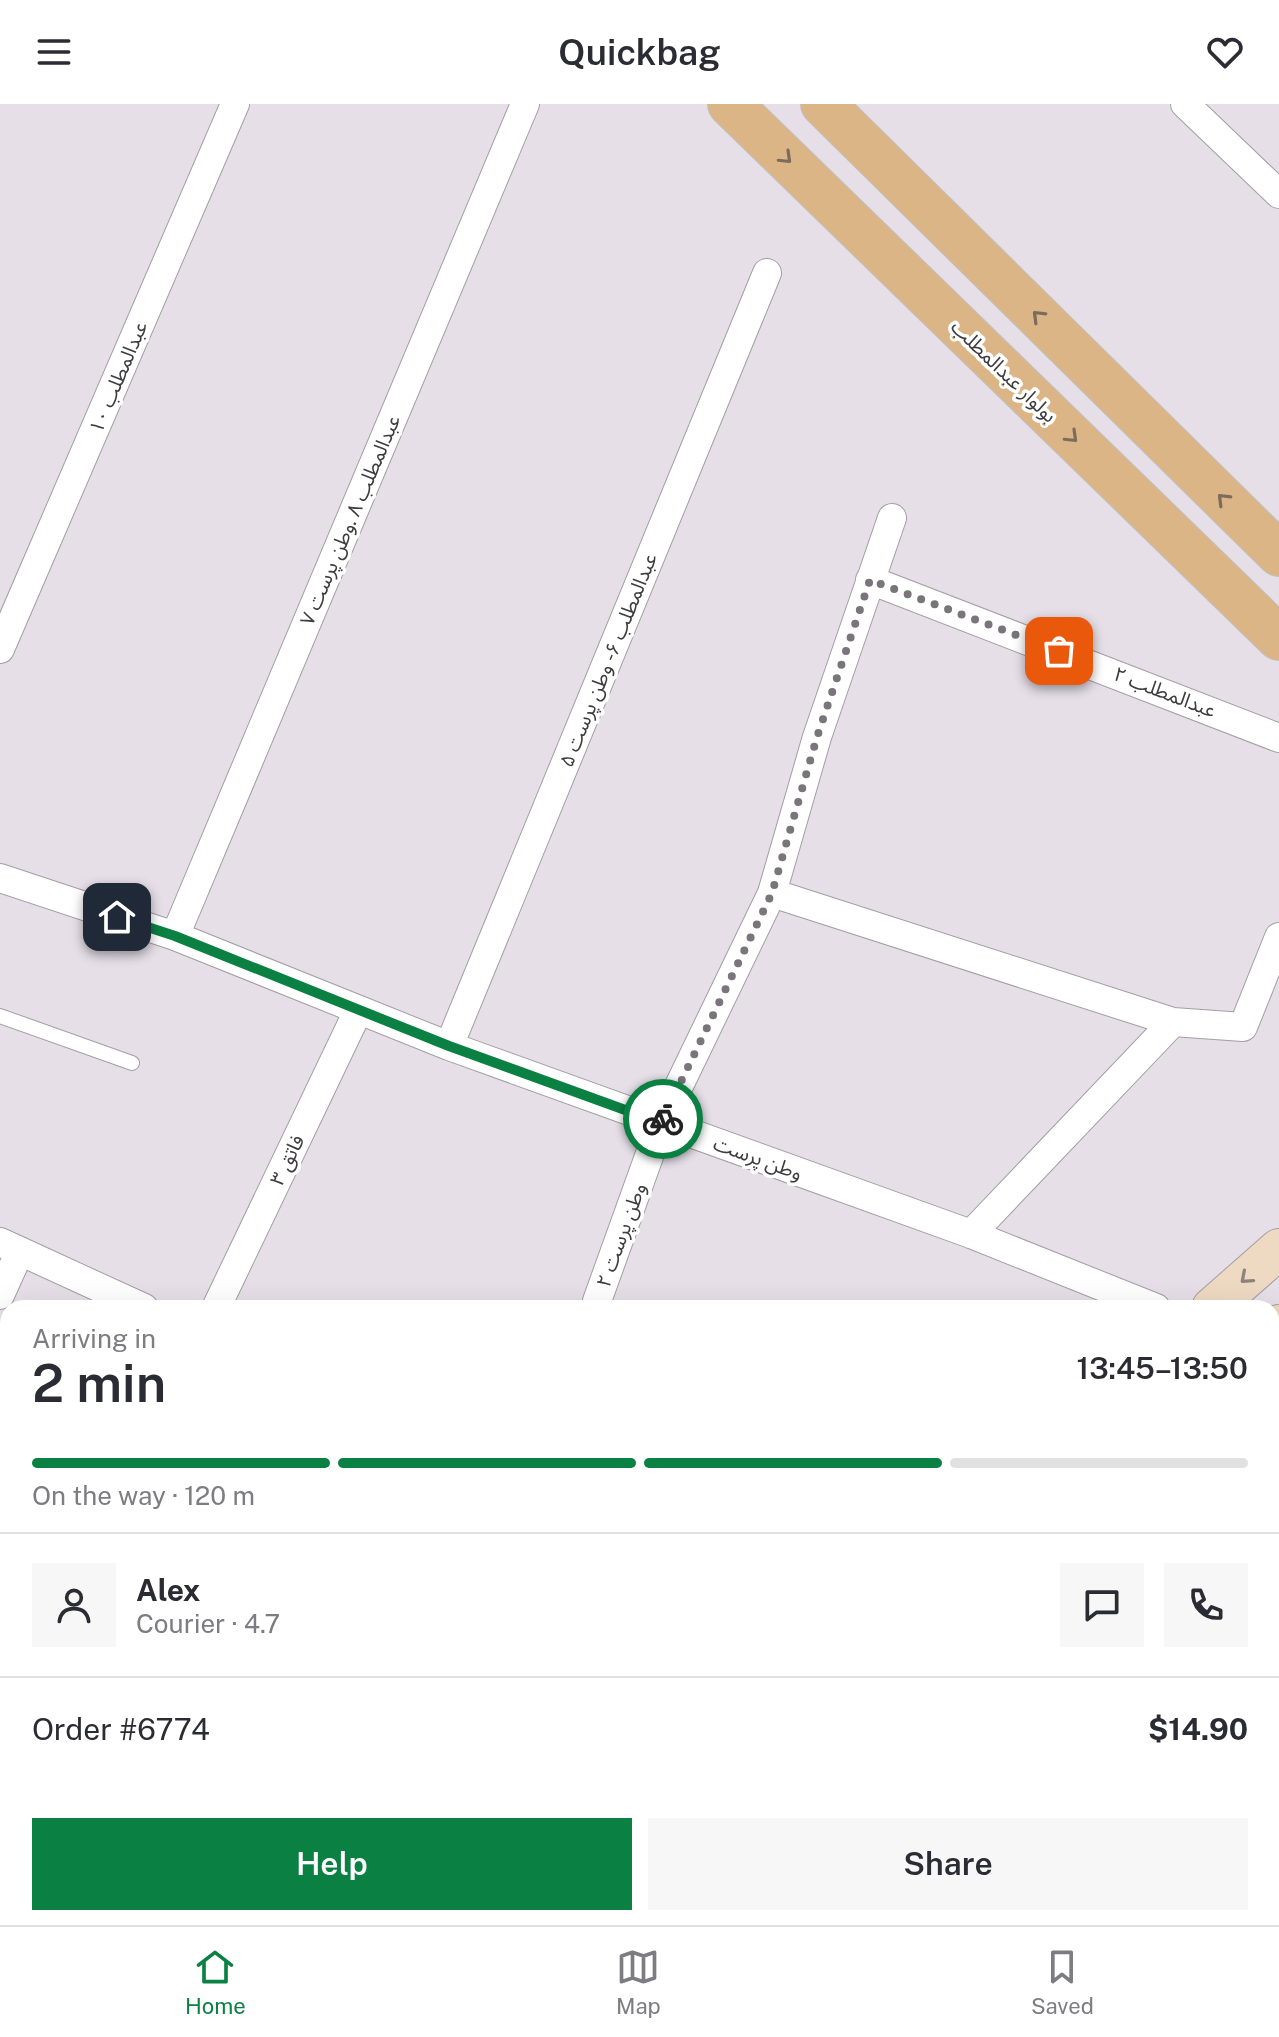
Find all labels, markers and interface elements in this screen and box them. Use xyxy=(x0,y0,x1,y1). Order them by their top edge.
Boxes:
icon: menu xyxy=(32,30,76,74)
icon: heart xyxy=(1203,30,1247,74)
text: Quickbag xyxy=(558,31,721,73)
one-way arrow xyxy=(777,149,791,163)
one-way arrow xyxy=(1033,311,1048,325)
street label: بولوار عبدالمطلب xyxy=(946,315,1062,427)
street label: عبدالمطلب ۱۰ xyxy=(84,318,152,436)
street label: عبدالمطلب ۸ .وطن پرست ۷ xyxy=(295,411,406,629)
one-way arrow xyxy=(1063,428,1077,443)
one-way arrow xyxy=(1218,494,1233,508)
street label: عبدالمطلب ۶ - وطن پرست ۵ xyxy=(554,550,663,771)
pin xyxy=(1025,617,1093,685)
icon: bag xyxy=(1037,629,1081,673)
street label: عبدالمطلب ۲ xyxy=(1111,662,1219,722)
pin xyxy=(83,883,151,951)
icon: home xyxy=(95,895,139,939)
courier xyxy=(623,1079,703,1159)
icon: bike xyxy=(641,1097,685,1141)
street label: فاتق ۳ xyxy=(265,1131,310,1190)
street label: وطن پرست xyxy=(710,1131,806,1186)
street label: وطن پرست ۲ xyxy=(591,1180,652,1291)
one-way arrow xyxy=(1240,1269,1255,1283)
text: Arriving in xyxy=(32,1323,156,1354)
text: 13:45–13:50 xyxy=(1077,1350,1248,1386)
text: 2 min xyxy=(32,1353,166,1414)
text: On the way · 120 m xyxy=(32,1480,255,1511)
button: person xyxy=(32,1563,116,1647)
button: chat xyxy=(1060,1563,1144,1647)
button: phone xyxy=(1164,1563,1248,1647)
text: Alex xyxy=(136,1572,200,1608)
text: Courier · 4.7 xyxy=(136,1608,280,1639)
text: Order #6774 xyxy=(32,1711,210,1747)
text: $14.90 xyxy=(1148,1711,1248,1747)
button: Help xyxy=(32,1818,632,1910)
button: Share xyxy=(648,1818,1248,1910)
tab: Home xyxy=(185,1945,246,2019)
tab: Map xyxy=(616,1945,661,2019)
tab: Saved xyxy=(1031,1945,1094,2019)

